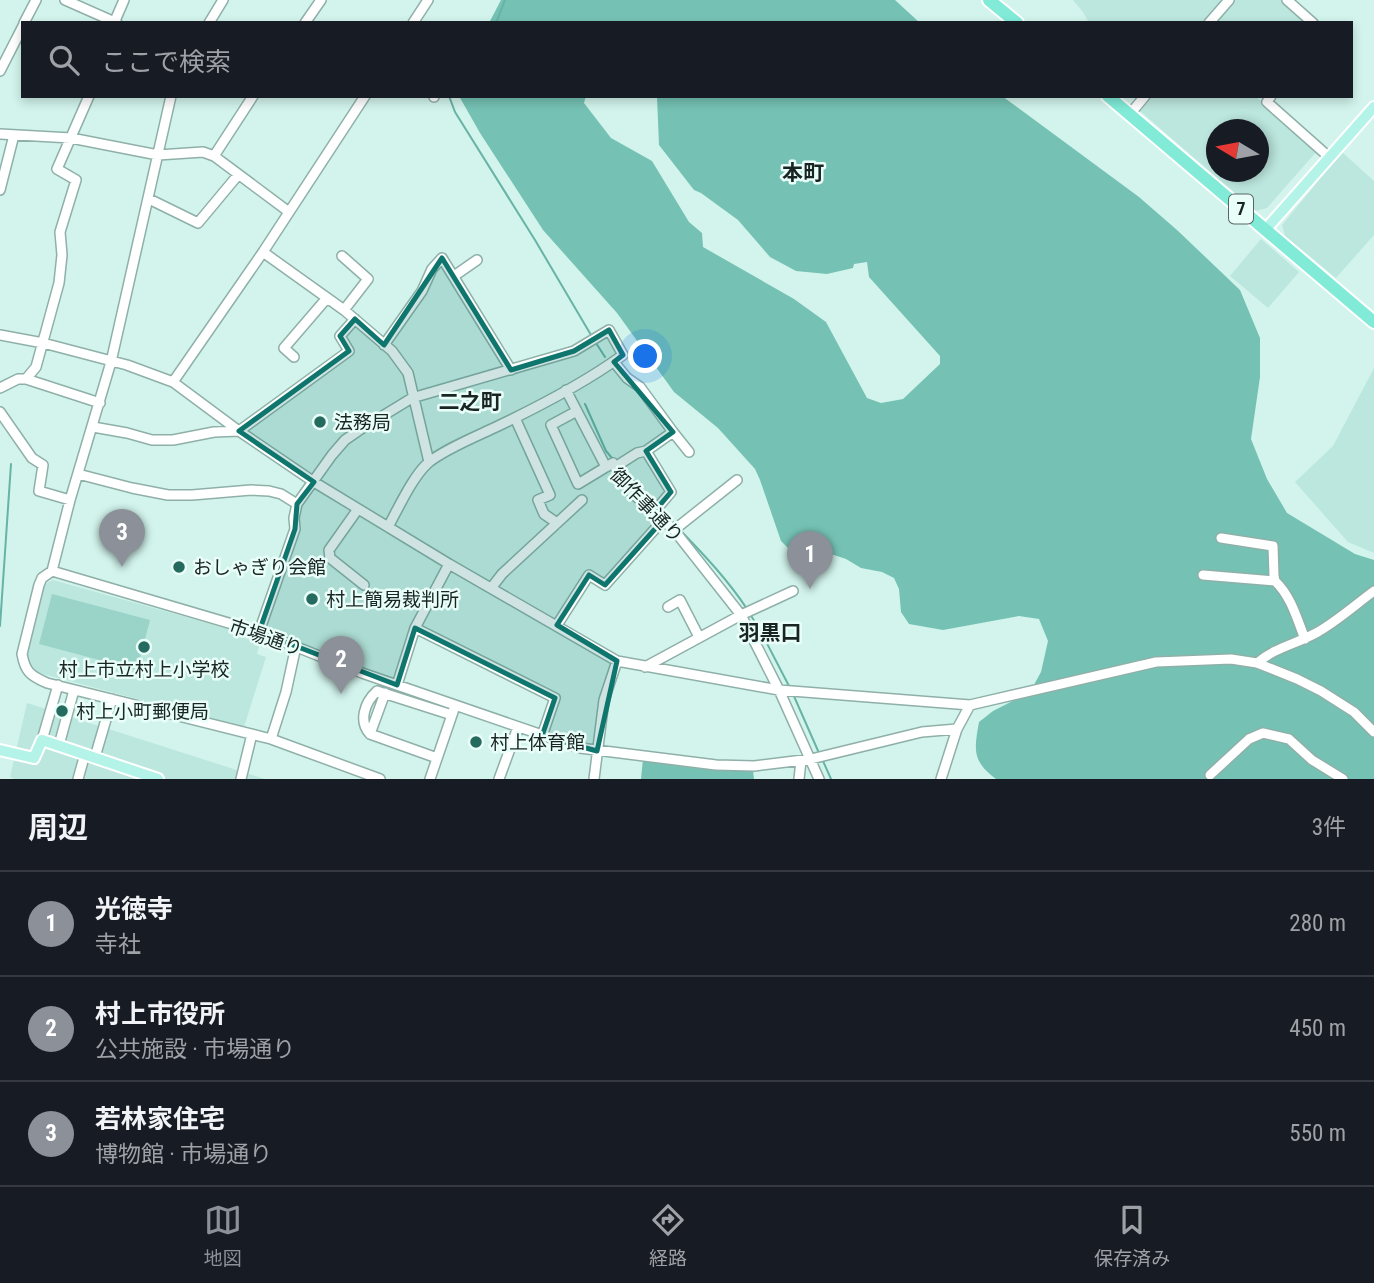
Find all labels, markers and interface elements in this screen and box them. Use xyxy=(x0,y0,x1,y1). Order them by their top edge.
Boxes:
search box xyxy=(21,21,1353,98)
icon: search xyxy=(45,41,83,79)
text: ここで検索 xyxy=(101,47,231,77)
north arrow xyxy=(1206,119,1269,182)
district label: 本町 xyxy=(782,161,824,185)
road number: 7 xyxy=(1229,194,1253,224)
your location xyxy=(628,339,662,373)
district label: 二之町 xyxy=(439,390,502,414)
place label: 法務局 xyxy=(334,411,391,434)
marker: 法務局 xyxy=(312,414,328,430)
street label: 御作事通り xyxy=(605,463,688,548)
pin: 3 xyxy=(99,509,145,567)
pin: 1 xyxy=(787,531,833,589)
place label: おしゃぎり会館 xyxy=(193,556,326,579)
marker: おしゃぎり会館 xyxy=(171,559,187,575)
place label: 村上簡易裁判所 xyxy=(326,588,459,611)
marker: 村上簡易裁判所 xyxy=(304,591,320,607)
street label: 市場通り xyxy=(226,614,306,661)
district label: 羽黒口 xyxy=(739,621,802,645)
pin: 2 xyxy=(318,636,364,694)
marker: 村上市立村上小学校 xyxy=(136,639,152,655)
place label: 村上市立村上小学校 xyxy=(58,658,230,681)
place label: 村上小町郵便局 xyxy=(76,700,209,723)
marker: 村上小町郵便局 xyxy=(54,703,70,719)
place label: 村上体育館 xyxy=(490,731,585,754)
marker: 村上体育館 xyxy=(468,734,484,750)
text: 周辺 xyxy=(28,810,88,845)
text: 3件 xyxy=(1312,814,1346,841)
text: 光徳寺 xyxy=(95,894,173,924)
text: 1 xyxy=(45,910,57,937)
text: 280 m xyxy=(1289,910,1346,937)
text: 寺社 xyxy=(95,931,141,958)
text: 村上市役所 xyxy=(95,999,225,1029)
text: 2 xyxy=(45,1015,57,1042)
text: 450 m xyxy=(1289,1015,1346,1042)
text: 公共施設 · 市場通り xyxy=(95,1036,295,1063)
text: 若林家住宅 xyxy=(95,1104,225,1134)
text: 3 xyxy=(45,1120,57,1147)
text: 550 m xyxy=(1289,1120,1346,1147)
text: 博物館 · 市場通り xyxy=(95,1141,272,1168)
tab: 地図 xyxy=(204,1201,242,1270)
tab: 経路 xyxy=(649,1201,687,1270)
tab: 保存済み xyxy=(1094,1201,1170,1270)

